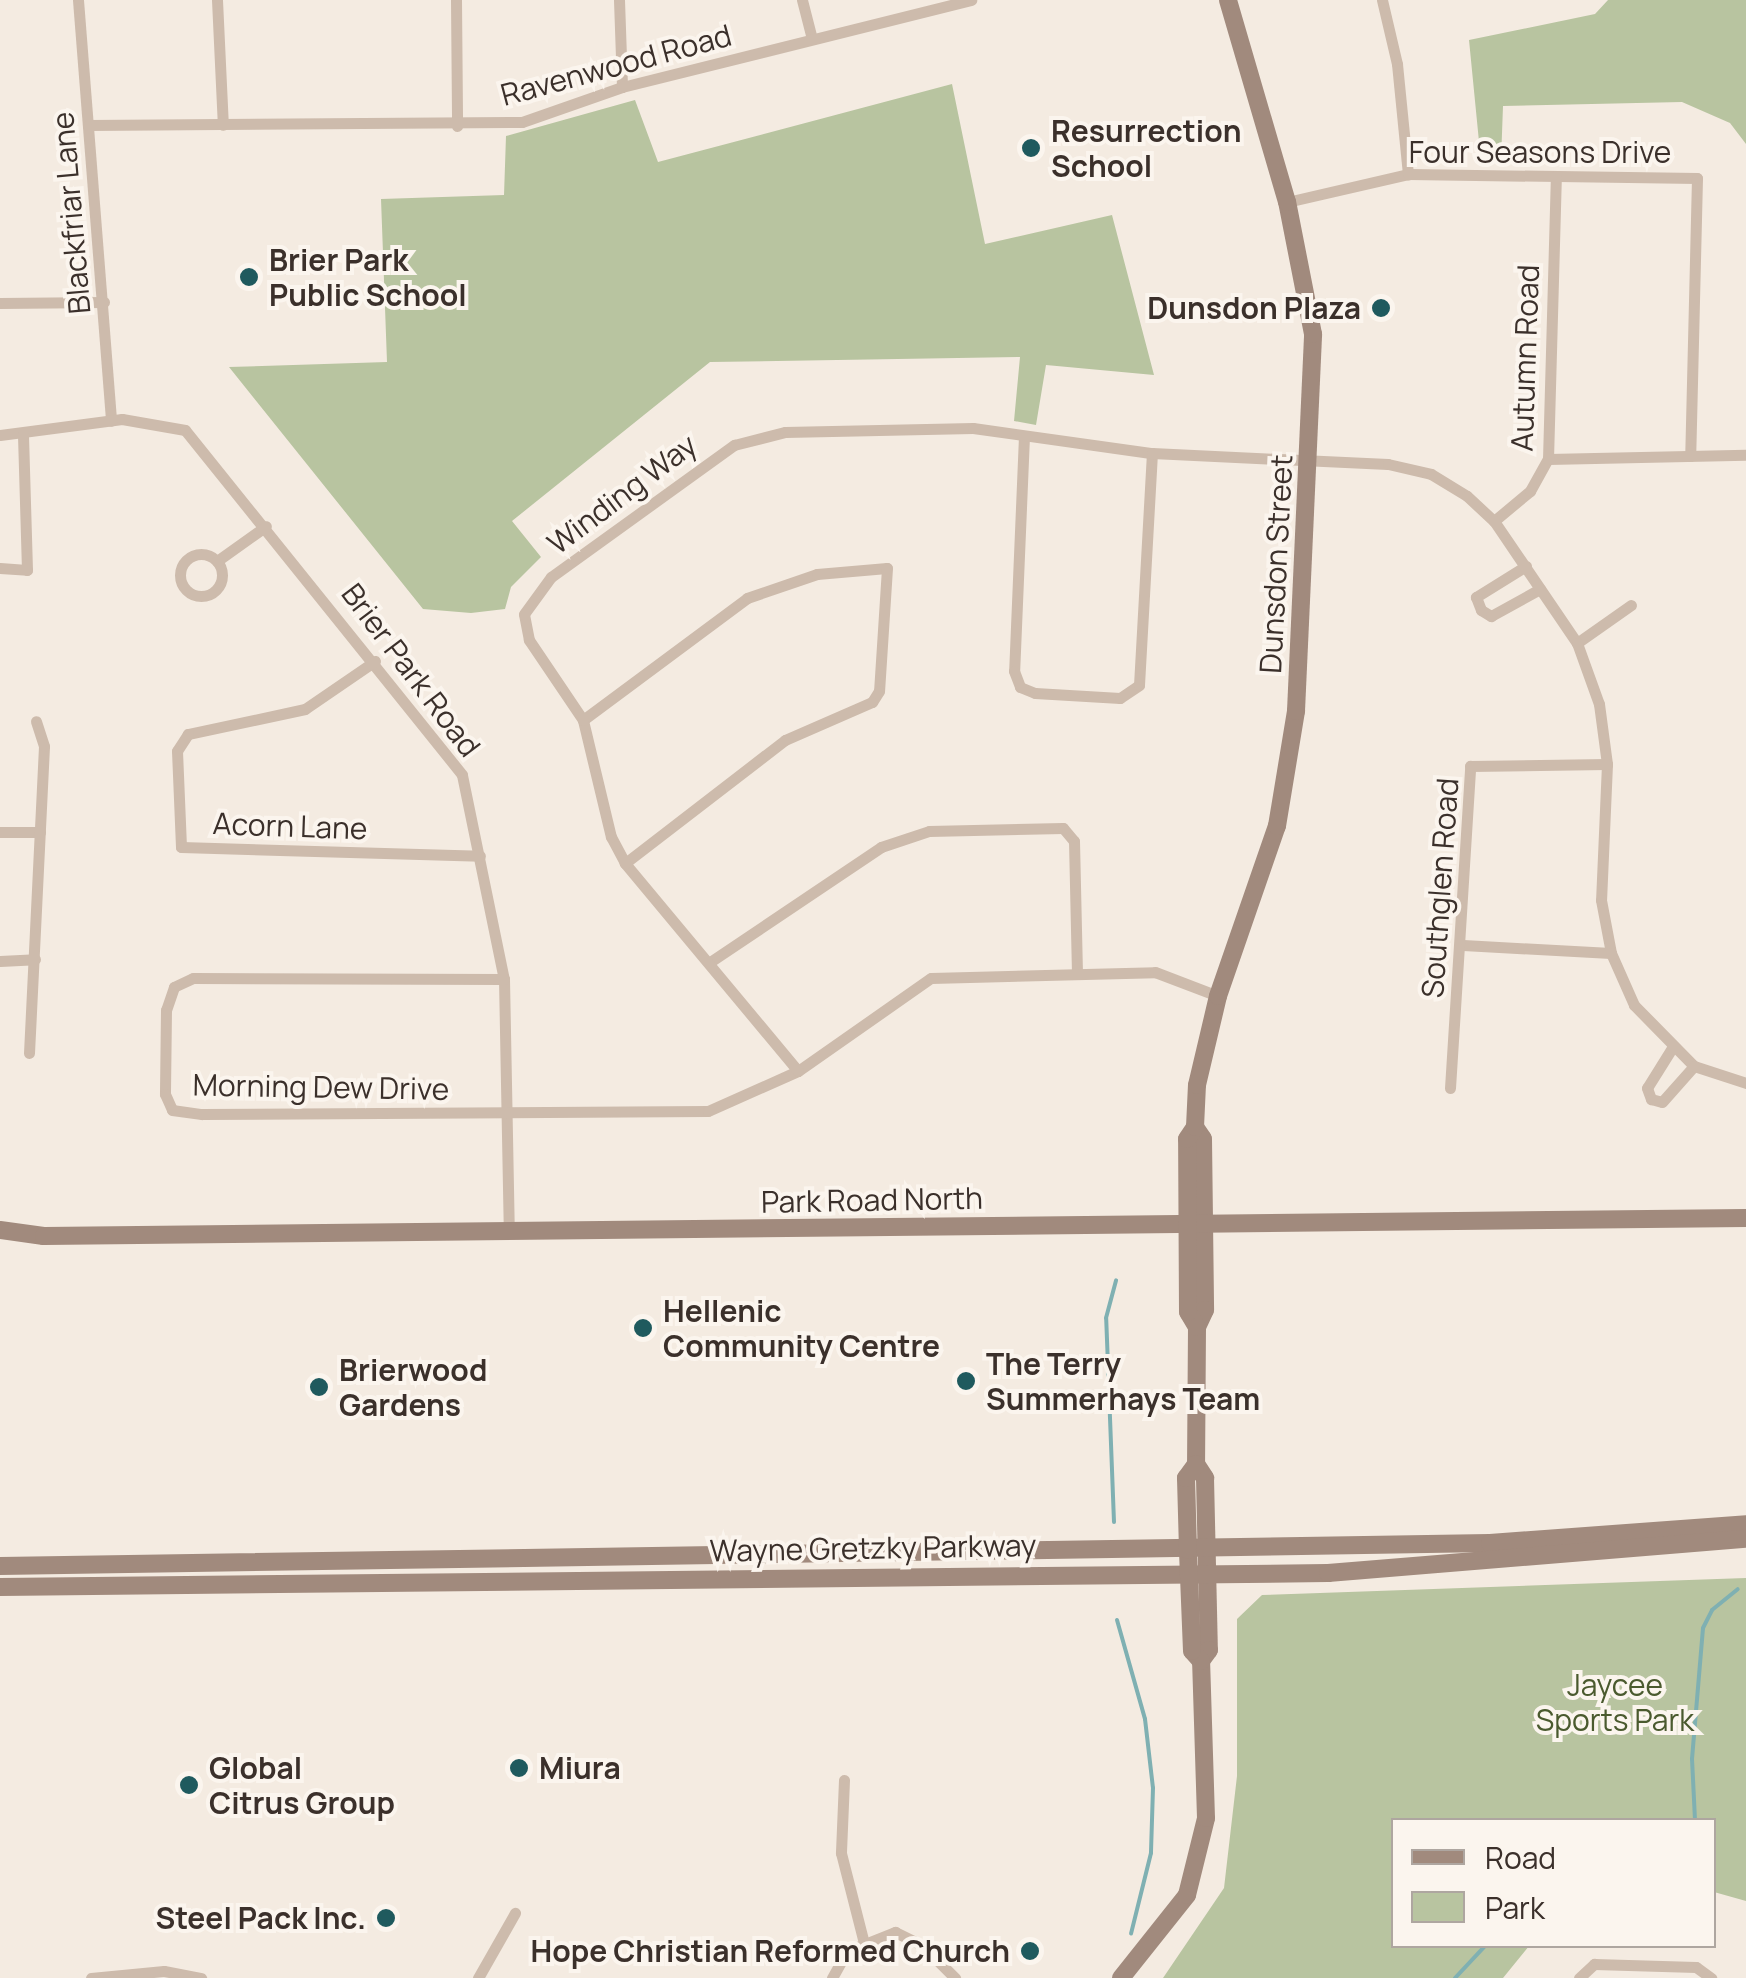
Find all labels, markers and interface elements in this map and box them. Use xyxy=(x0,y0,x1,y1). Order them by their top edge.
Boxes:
street label: Ravenwood Road xyxy=(497,17,735,113)
street label: Blackfriar Lane xyxy=(44,110,98,316)
place label: Resurrection School xyxy=(1051,113,1242,184)
street label: Four Seasons Drive xyxy=(1409,134,1671,170)
marker: Resurrection School xyxy=(1020,137,1042,159)
place label: Brier Park Public School xyxy=(269,242,467,312)
street label: Autumn Road xyxy=(1504,264,1546,452)
marker: Brier Park Public School xyxy=(238,266,260,288)
place label: Dunsdon Plaza xyxy=(1147,290,1361,326)
marker: Dunsdon Plaza xyxy=(1370,297,1392,319)
street label: Winding Way xyxy=(541,426,703,562)
street label: Dunsdon Street xyxy=(1252,454,1300,674)
street label: Brier Park Road xyxy=(334,576,488,764)
street label: Southglen Road xyxy=(1414,777,1466,999)
street label: Acorn Lane xyxy=(212,805,368,847)
street label: Morning Dew Drive xyxy=(192,1067,450,1107)
street label: Park Road North xyxy=(761,1180,983,1220)
place label: Hellenic Community Centre xyxy=(663,1293,940,1364)
marker: Hellenic Community Centre xyxy=(632,1317,654,1339)
place label: The Terry Summerhays Team xyxy=(986,1346,1260,1416)
place label: Brierwood Gardens xyxy=(339,1352,487,1422)
marker: The Terry Summerhays Team xyxy=(955,1370,977,1392)
marker: Brierwood Gardens xyxy=(308,1376,330,1398)
street label: Wayne Gretzky Parkway xyxy=(709,1527,1037,1569)
park label: Jaycee Sports Park xyxy=(1536,1667,1694,1738)
place label: Global Citrus Group xyxy=(209,1750,395,1820)
place label: Miura xyxy=(539,1750,621,1786)
marker: Miura xyxy=(508,1757,530,1779)
marker: Global Citrus Group xyxy=(178,1774,200,1796)
legend xyxy=(1391,1818,1716,1948)
text: Road xyxy=(1485,1837,1556,1878)
text: Park xyxy=(1485,1887,1545,1928)
place label: Steel Pack Inc. xyxy=(155,1900,366,1936)
marker: Steel Pack Inc. xyxy=(375,1907,397,1929)
place label: Hope Christian Reformed Church xyxy=(530,1933,1010,1969)
marker: Hope Christian Reformed Church xyxy=(1019,1940,1041,1962)

